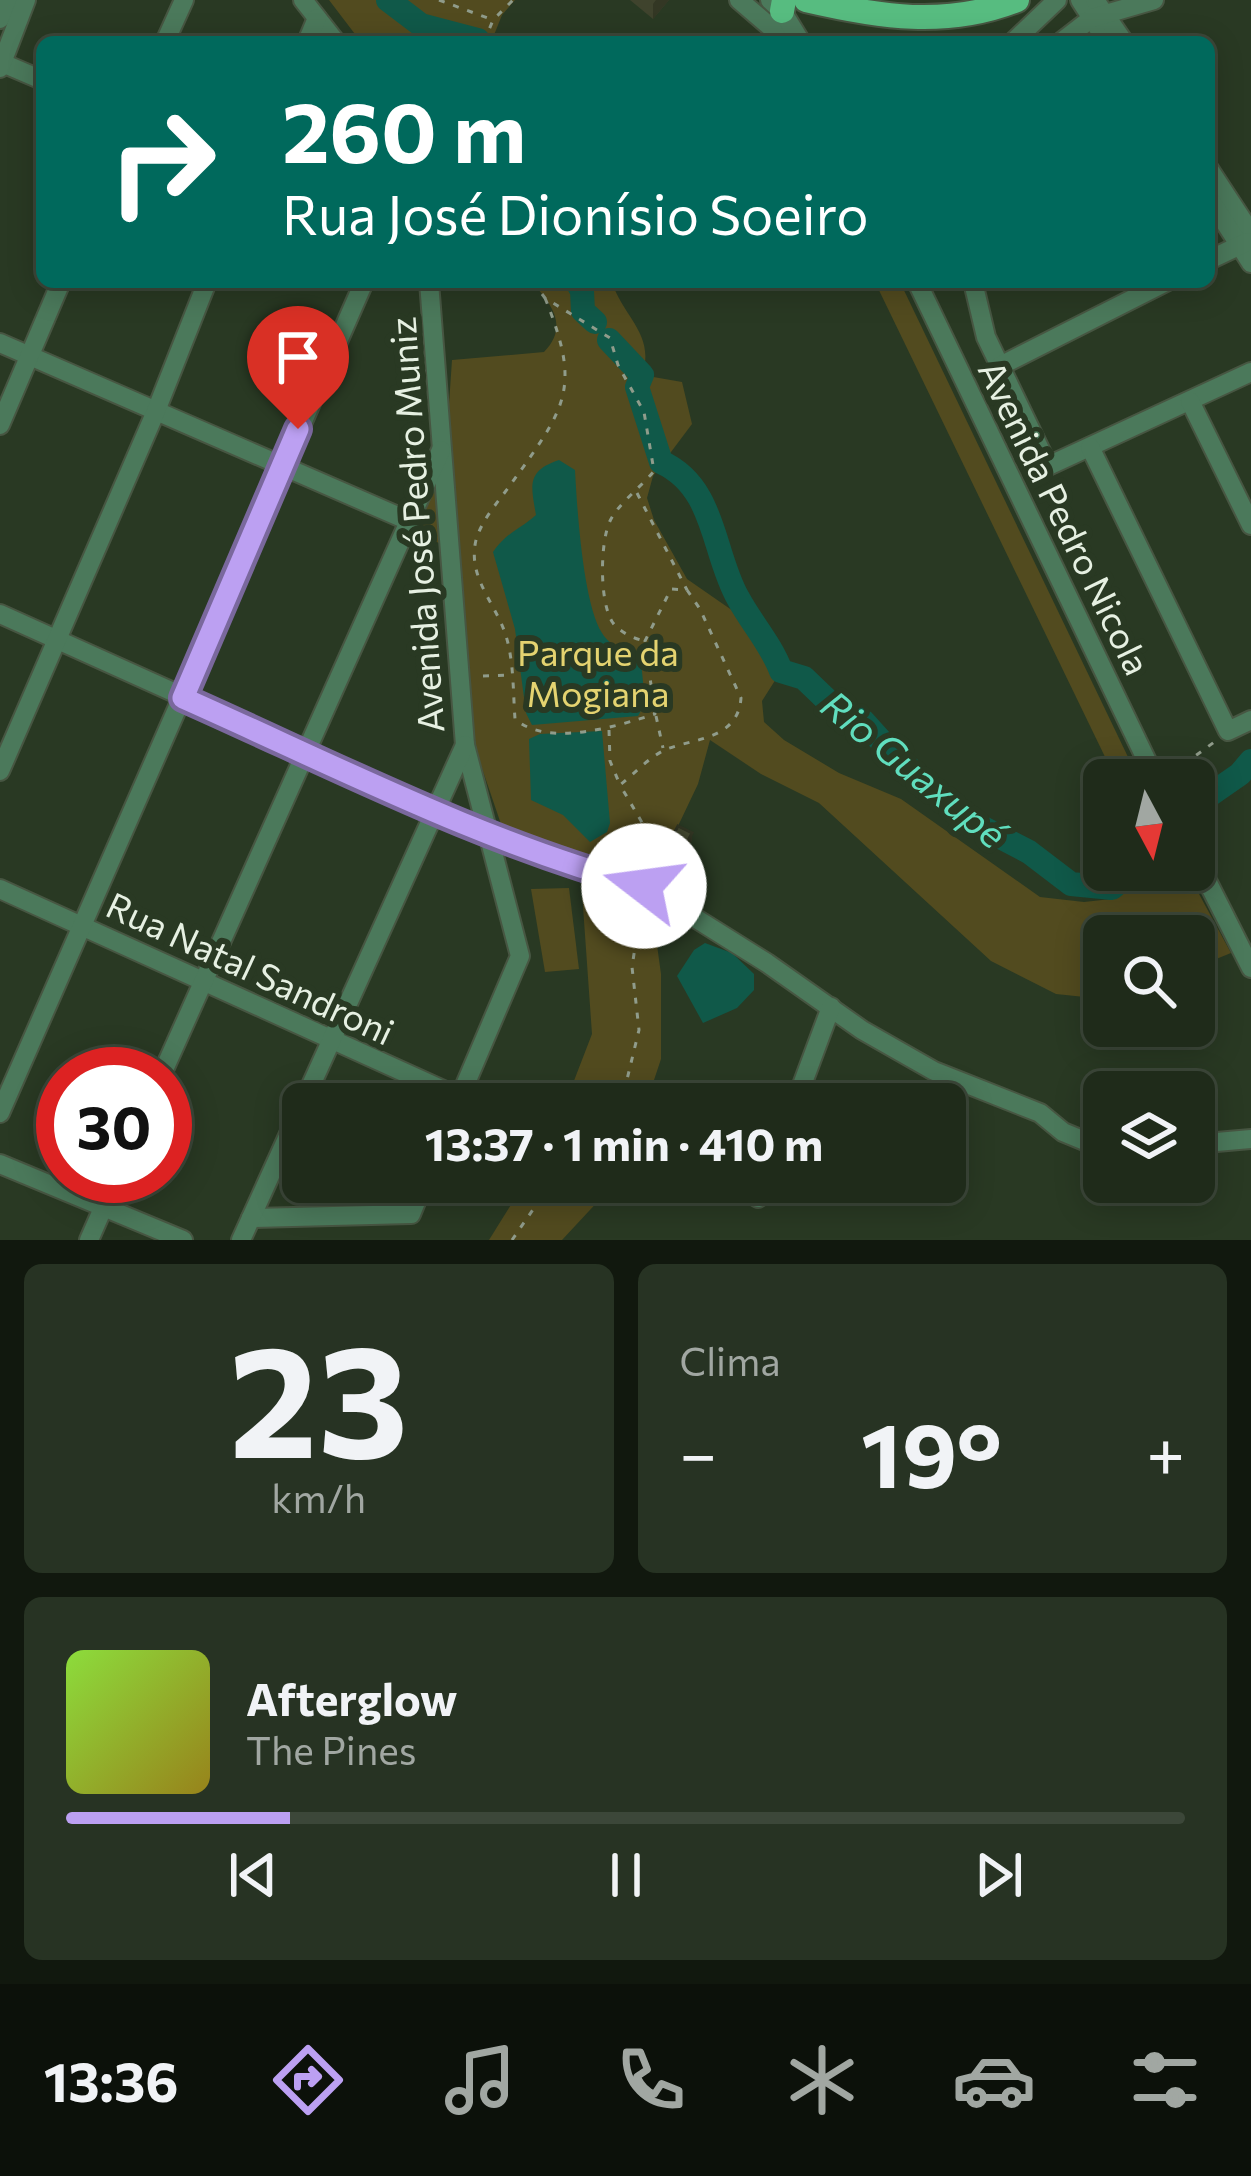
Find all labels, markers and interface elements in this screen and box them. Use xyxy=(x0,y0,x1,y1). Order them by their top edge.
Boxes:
text: 260 m xyxy=(282,78,526,180)
icon: right xyxy=(84,84,240,240)
text: Rua José Dionísio Soeiro xyxy=(282,180,868,246)
pin xyxy=(247,306,349,429)
street label: Avenida José Pedro Muniz xyxy=(379,316,451,734)
icon: arrive xyxy=(265,324,331,390)
street label: Avenida Pedro Nicola xyxy=(971,353,1161,681)
park label: Parque da Mogiana xyxy=(517,629,679,714)
water label: Rio Guaxupé xyxy=(813,679,1018,858)
north arrow xyxy=(1083,759,1215,891)
map controls xyxy=(1083,759,1215,1203)
position arrow xyxy=(581,823,707,949)
street label: Rua Natal Sandroni xyxy=(100,881,402,1053)
button: search xyxy=(1083,915,1215,1047)
speed limit sign: 30 xyxy=(36,1047,192,1203)
button: layers xyxy=(1083,1071,1215,1203)
text: 13:37 · 1 min · 410 m xyxy=(425,1115,823,1170)
text: 23 xyxy=(229,1299,409,1490)
text: Clima xyxy=(680,1336,781,1384)
text: 19° xyxy=(861,1396,1002,1507)
text: − xyxy=(680,1411,717,1492)
text: + xyxy=(1146,1411,1185,1492)
text: km/h xyxy=(271,1473,366,1521)
text: Afterglow xyxy=(246,1670,457,1725)
text: The Pines xyxy=(246,1725,417,1773)
icon: previous xyxy=(220,1842,286,1908)
icon: pause xyxy=(593,1842,659,1908)
icon: next xyxy=(966,1842,1032,1908)
icon: directions xyxy=(266,2038,350,2122)
icon: music xyxy=(438,2038,522,2122)
icon: phone xyxy=(609,2038,693,2122)
icon: climate xyxy=(780,2038,864,2122)
icon: car xyxy=(952,2038,1036,2122)
icon: filters xyxy=(1123,2038,1207,2122)
text: 13:36 xyxy=(44,2047,179,2113)

